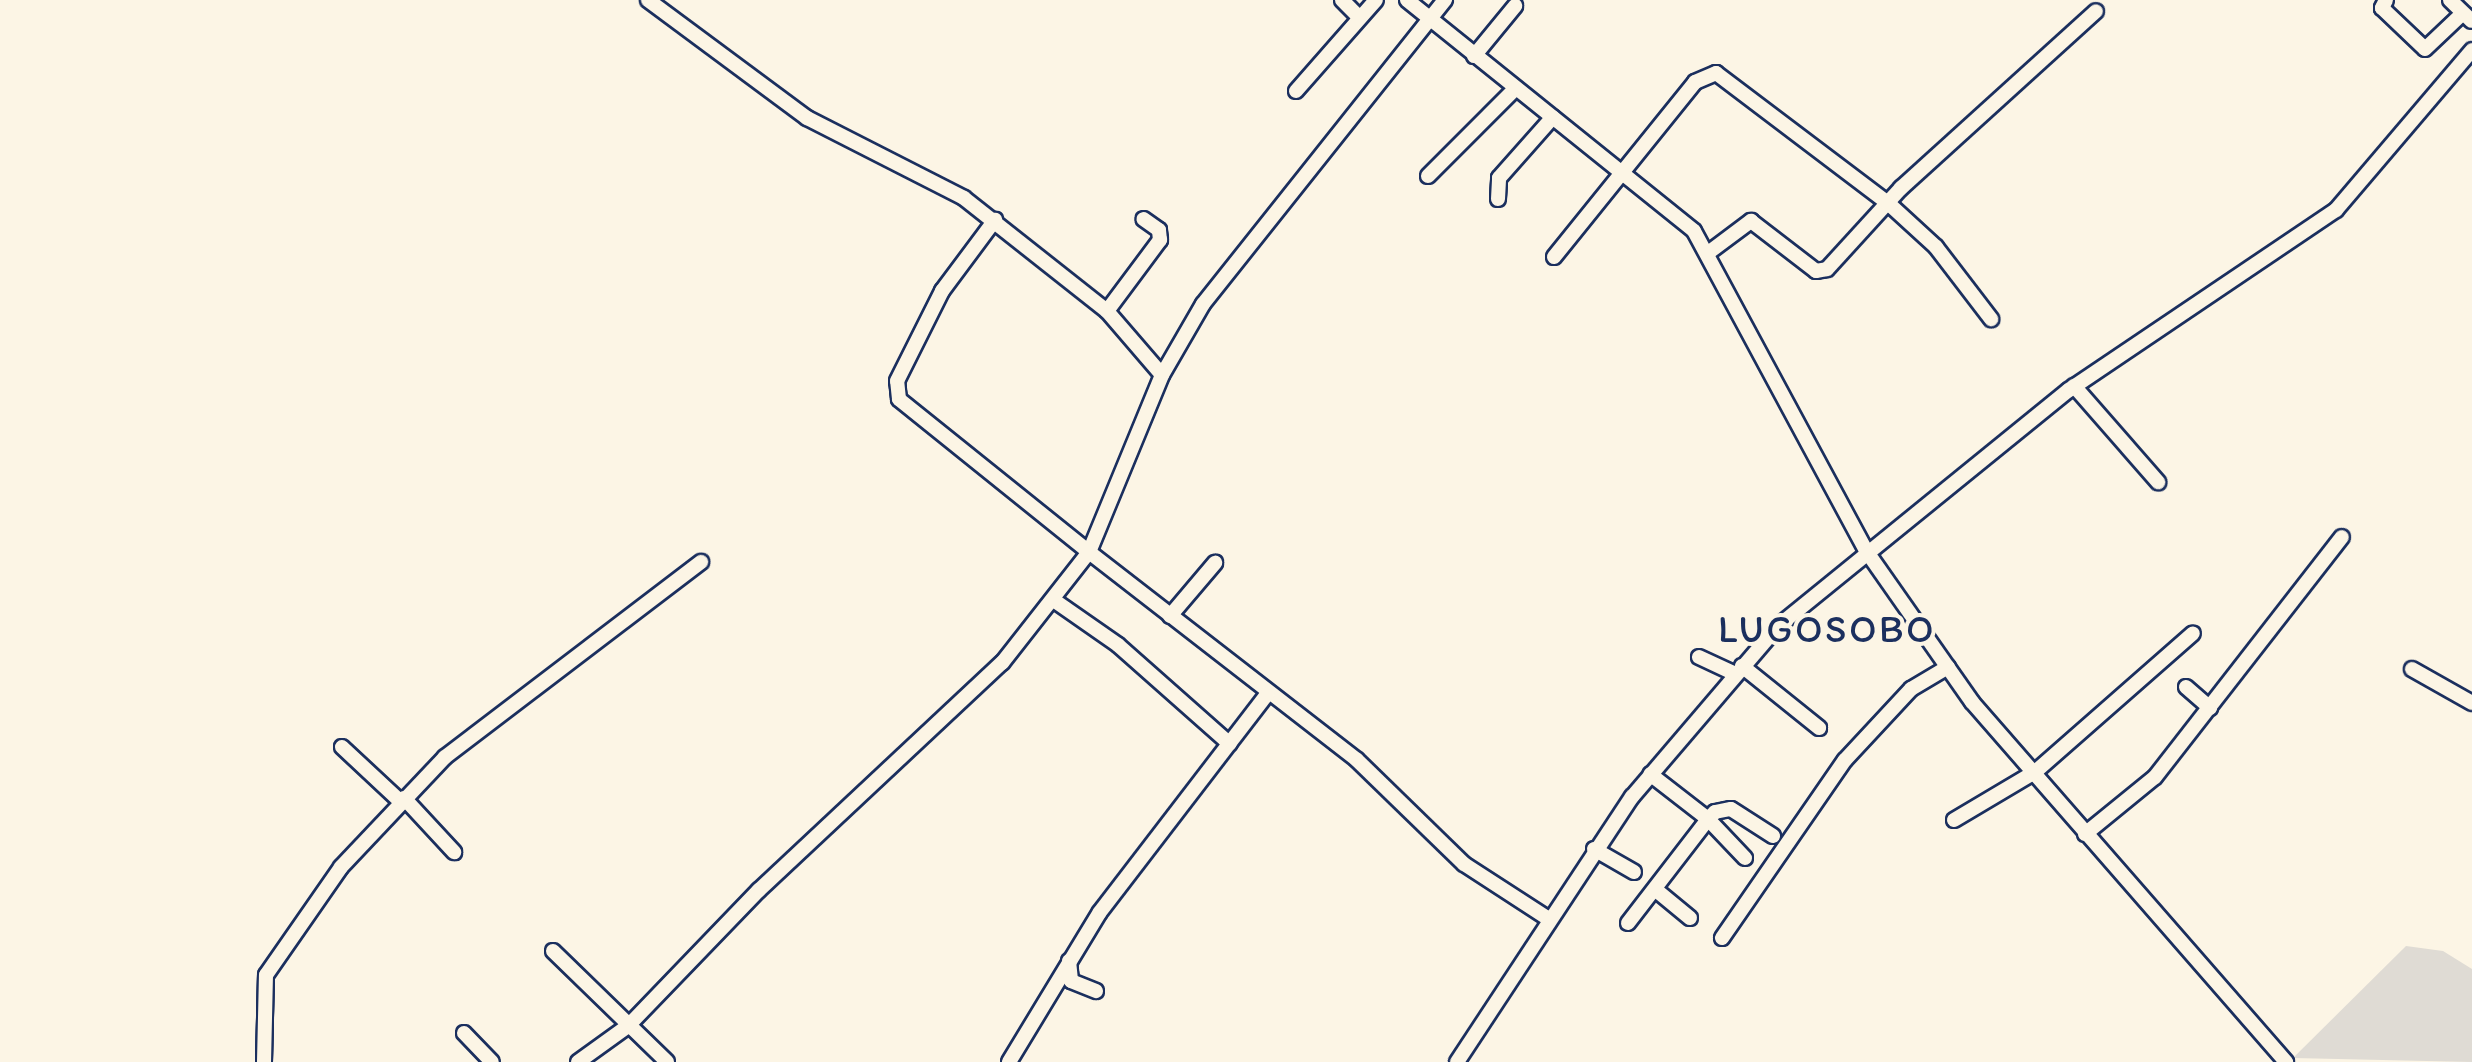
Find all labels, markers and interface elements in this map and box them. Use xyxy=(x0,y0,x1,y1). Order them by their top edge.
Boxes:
district label: LUGOSOBO xyxy=(1718,607,1936,653)

